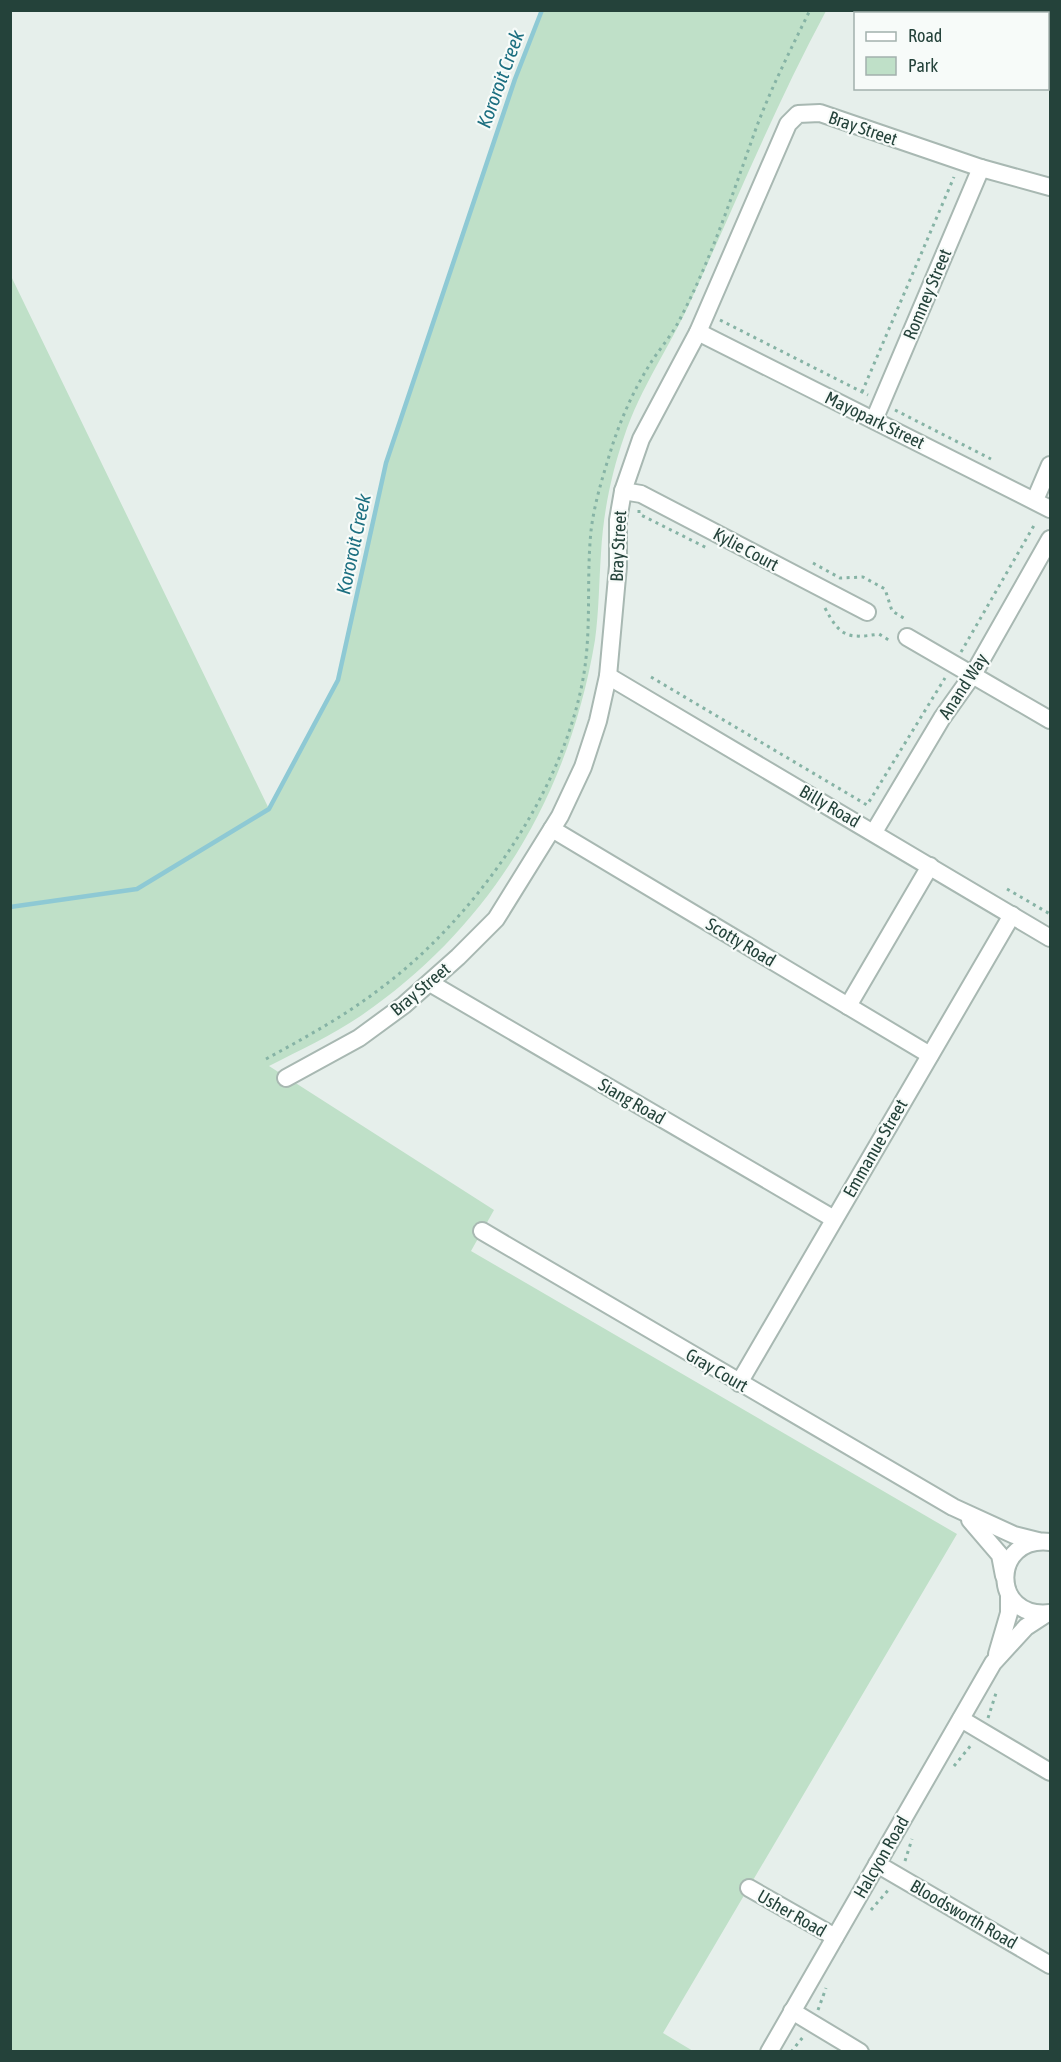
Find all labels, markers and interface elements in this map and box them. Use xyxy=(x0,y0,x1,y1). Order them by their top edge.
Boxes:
legend xyxy=(854,12,1049,90)
text: Road xyxy=(908,25,942,46)
water label: Kororoit Creek xyxy=(472,27,528,131)
text: Park xyxy=(908,55,938,76)
street label: Bray Street xyxy=(826,106,900,150)
street label: Romney Street xyxy=(898,245,956,343)
street label: Mayopark Street xyxy=(822,387,928,453)
water label: Kororoit Creek xyxy=(331,491,375,596)
street label: Bray Street xyxy=(606,510,630,582)
street label: Kylie Court xyxy=(710,523,782,575)
street label: Anand Way xyxy=(934,649,992,723)
street label: Billy Road xyxy=(796,780,864,832)
street label: Scotty Road xyxy=(702,913,780,971)
street label: Bray Street xyxy=(386,958,454,1020)
street label: Siang Road xyxy=(595,1074,669,1128)
street label: Emmanue Street xyxy=(839,1095,911,1201)
street label: Gray Court xyxy=(682,1344,752,1396)
street label: Halcyon Road xyxy=(849,1812,913,1902)
street label: Bloodsworth Road xyxy=(907,1875,1021,1953)
street label: Usher Road xyxy=(754,1885,830,1941)

